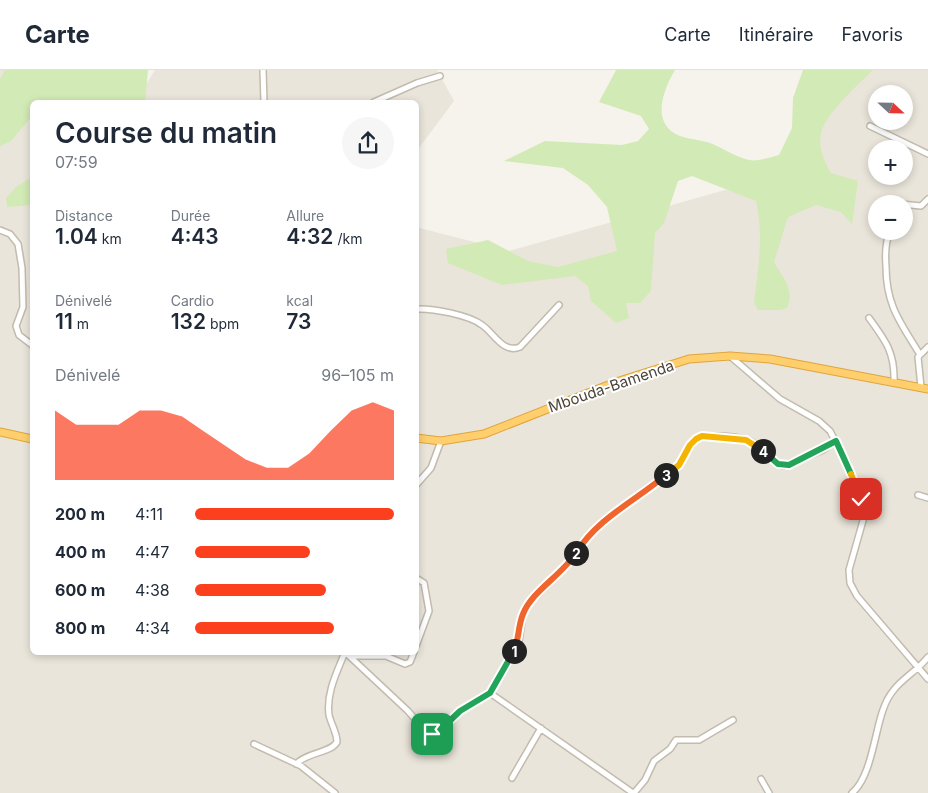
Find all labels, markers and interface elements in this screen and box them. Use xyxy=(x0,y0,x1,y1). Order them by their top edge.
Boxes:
text: Carte xyxy=(25,20,90,49)
text: Carte xyxy=(664,24,711,45)
text: Itinéraire xyxy=(739,24,813,45)
text: Favoris xyxy=(841,24,903,45)
north arrow xyxy=(868,85,912,130)
map controls xyxy=(868,85,913,240)
text: Course du matin xyxy=(55,116,277,150)
button: share xyxy=(342,117,394,169)
button: + xyxy=(868,140,913,185)
text: 07:59 xyxy=(55,152,98,172)
button: − xyxy=(868,195,913,240)
text: Distance xyxy=(55,207,113,224)
text: Durée xyxy=(171,207,210,224)
text: Allure xyxy=(286,207,324,224)
text: 1.04 xyxy=(55,224,98,249)
text: 4:43 xyxy=(171,224,219,249)
text: 4:32 xyxy=(286,224,333,249)
text: km xyxy=(98,230,122,247)
text: /km xyxy=(333,230,362,247)
text: Dénivelé xyxy=(55,292,112,309)
text: Cardio xyxy=(171,292,214,309)
text: kcal xyxy=(286,292,313,309)
text: 11 xyxy=(55,309,73,334)
text: 132 xyxy=(171,309,206,334)
text: 73 xyxy=(286,309,311,334)
text: m xyxy=(73,315,89,332)
text: bpm xyxy=(206,315,239,332)
street label: Mbouda-Bamenda xyxy=(546,356,676,416)
text: Dénivelé xyxy=(55,365,120,385)
text: 96–105 m xyxy=(321,365,394,385)
pin: 4 xyxy=(750,438,776,464)
text: 4 xyxy=(759,443,768,460)
pin: 3 xyxy=(654,462,678,488)
text: 3 xyxy=(662,467,671,484)
pin xyxy=(840,478,882,520)
icon: check xyxy=(847,485,875,513)
text: 200 m xyxy=(55,504,105,524)
text: 4:11 xyxy=(135,504,163,524)
pin: 2 xyxy=(564,540,588,566)
text: 400 m xyxy=(55,542,106,562)
text: 4:47 xyxy=(135,542,169,562)
text: 2 xyxy=(572,545,581,562)
text: 600 m xyxy=(55,580,105,600)
text: 4:38 xyxy=(135,580,170,600)
text: 800 m xyxy=(55,618,105,638)
text: 4:34 xyxy=(135,618,170,638)
pin: 1 xyxy=(502,638,526,664)
text: 1 xyxy=(511,643,518,660)
pin xyxy=(411,713,453,755)
icon: arrive xyxy=(418,720,446,748)

